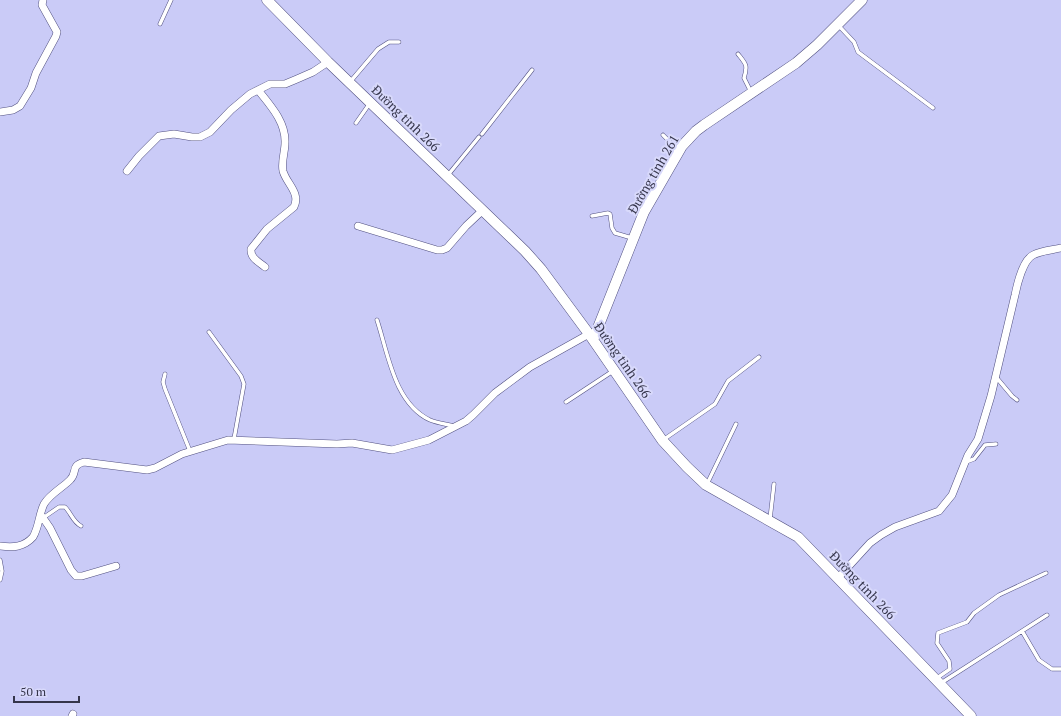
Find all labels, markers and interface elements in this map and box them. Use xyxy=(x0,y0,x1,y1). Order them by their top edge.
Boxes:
street label: Đường tỉnh 266 xyxy=(368,81,444,155)
street label: Đường tỉnh 261 xyxy=(623,131,683,217)
street label: Đường tỉnh 266 xyxy=(590,319,656,402)
street label: Đường tỉnh 266 xyxy=(826,547,900,623)
scale bar xyxy=(14,678,79,704)
text: 50 m xyxy=(20,684,47,699)

